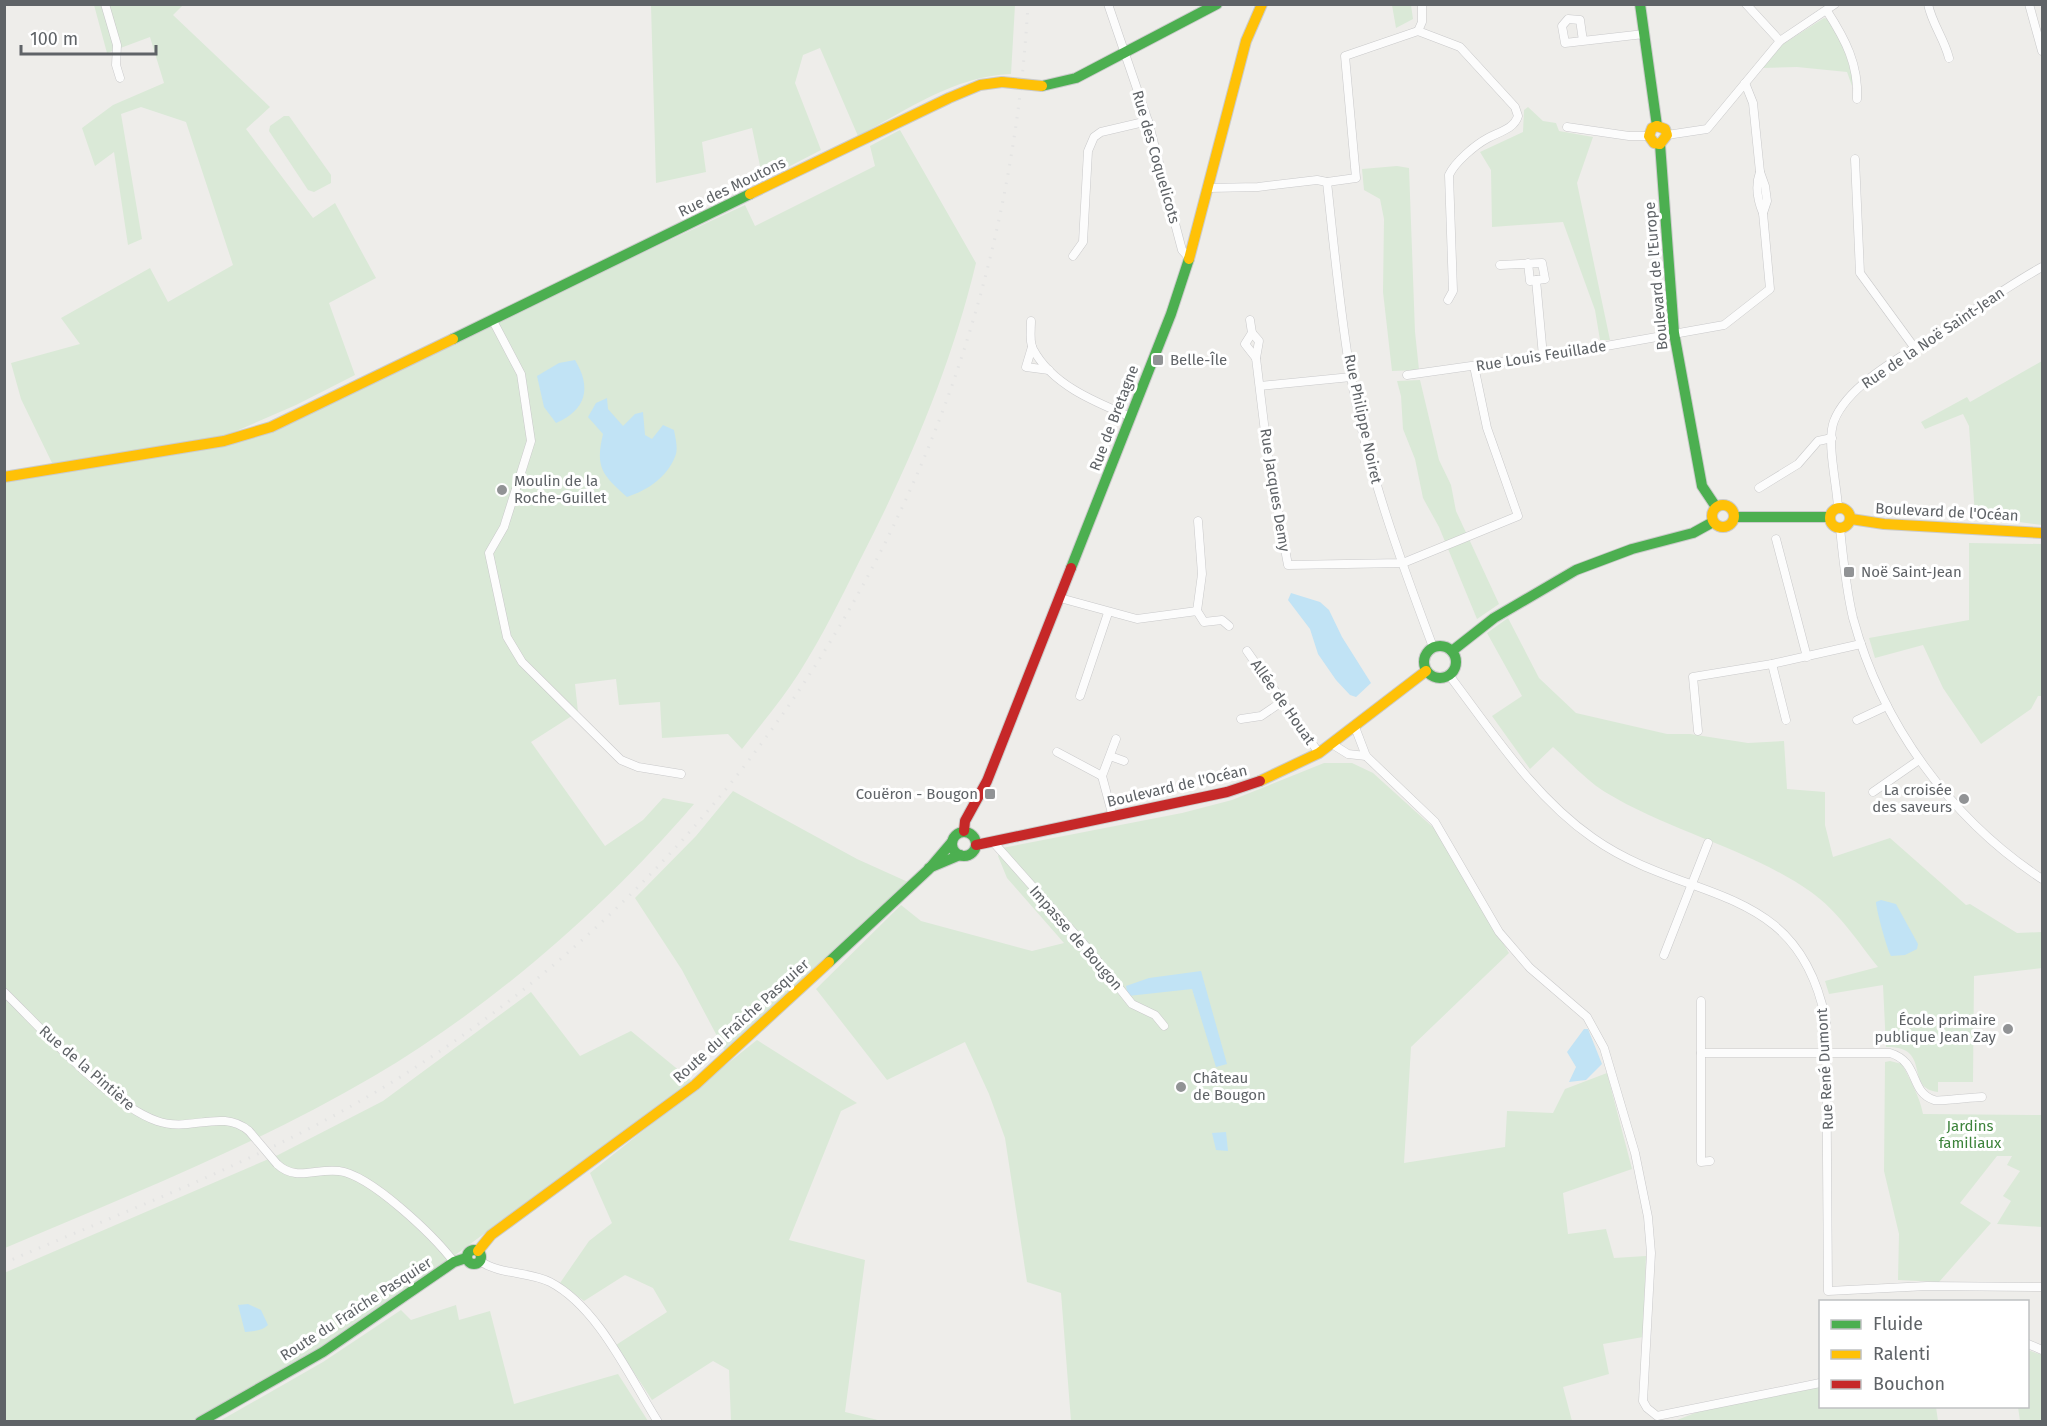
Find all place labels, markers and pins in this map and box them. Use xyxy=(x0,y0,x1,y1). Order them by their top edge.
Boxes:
place label: Belle-Île xyxy=(1170,351,1227,369)
marker: Belle-Île xyxy=(1151,353,1165,367)
place label: Moulin de la Roche-Guillet xyxy=(514,472,607,507)
marker: Moulin de la Roche-Guillet xyxy=(495,483,509,497)
place label: Noë Saint-Jean xyxy=(1861,563,1962,581)
marker: Noë Saint-Jean xyxy=(1842,565,1856,579)
place label: La croisée des saveurs xyxy=(1872,781,1952,816)
place label: Couëron - Bougon xyxy=(856,785,978,803)
marker: Couëron - Bougon xyxy=(983,787,997,801)
marker: La croisée des saveurs xyxy=(1957,792,1971,806)
place label: École primaire publique Jean Zay xyxy=(1875,1011,1997,1046)
marker: École primaire publique Jean Zay xyxy=(2001,1022,2015,1036)
place label: Château de Bougon xyxy=(1193,1069,1266,1104)
marker: Château de Bougon xyxy=(1174,1080,1188,1094)

